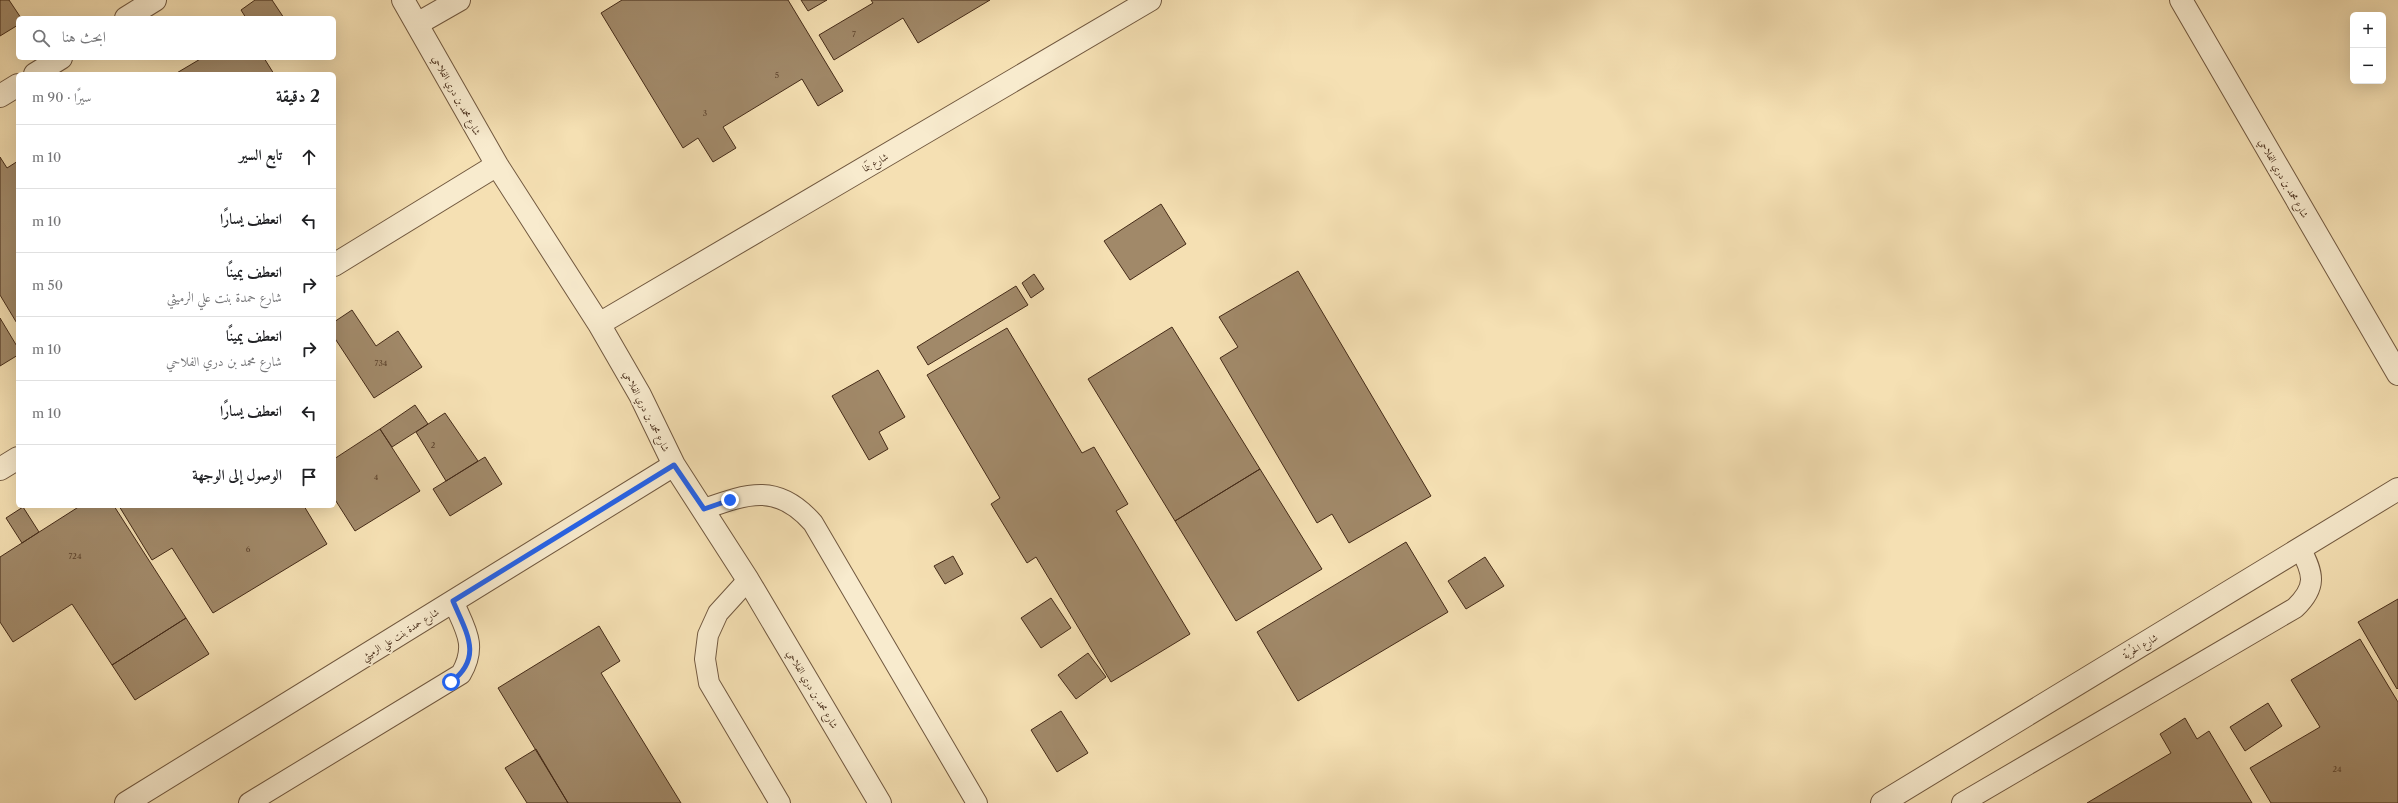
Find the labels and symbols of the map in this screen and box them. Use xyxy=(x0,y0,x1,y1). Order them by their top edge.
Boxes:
house number: 7 xyxy=(852,29,856,39)
street label: شارع محمد بن دري الفلاحي xyxy=(427,53,484,139)
house number: 5 xyxy=(775,70,779,80)
house number: 3 xyxy=(703,108,707,118)
street label: شارع محمد بن دري الفلاحي xyxy=(2253,136,2312,222)
street label: شارع بَنَما xyxy=(860,149,892,178)
house number: 734 xyxy=(375,358,388,368)
street label: شارع محمد بن دري الفلاحي xyxy=(618,369,673,456)
house number: 2 xyxy=(431,440,436,450)
house number: 4 xyxy=(374,472,379,482)
route end xyxy=(721,491,739,509)
house number: 6 xyxy=(246,544,251,554)
house number: 724 xyxy=(68,551,82,561)
street label: شارع حمدة بنت علي الرميثي xyxy=(359,605,444,667)
street label: شارع الحُريّة xyxy=(2119,629,2162,665)
street label: شارع محمد بن دري الفلاحي xyxy=(781,648,841,733)
route start xyxy=(442,673,460,691)
house number: 24 xyxy=(2332,764,2342,774)

